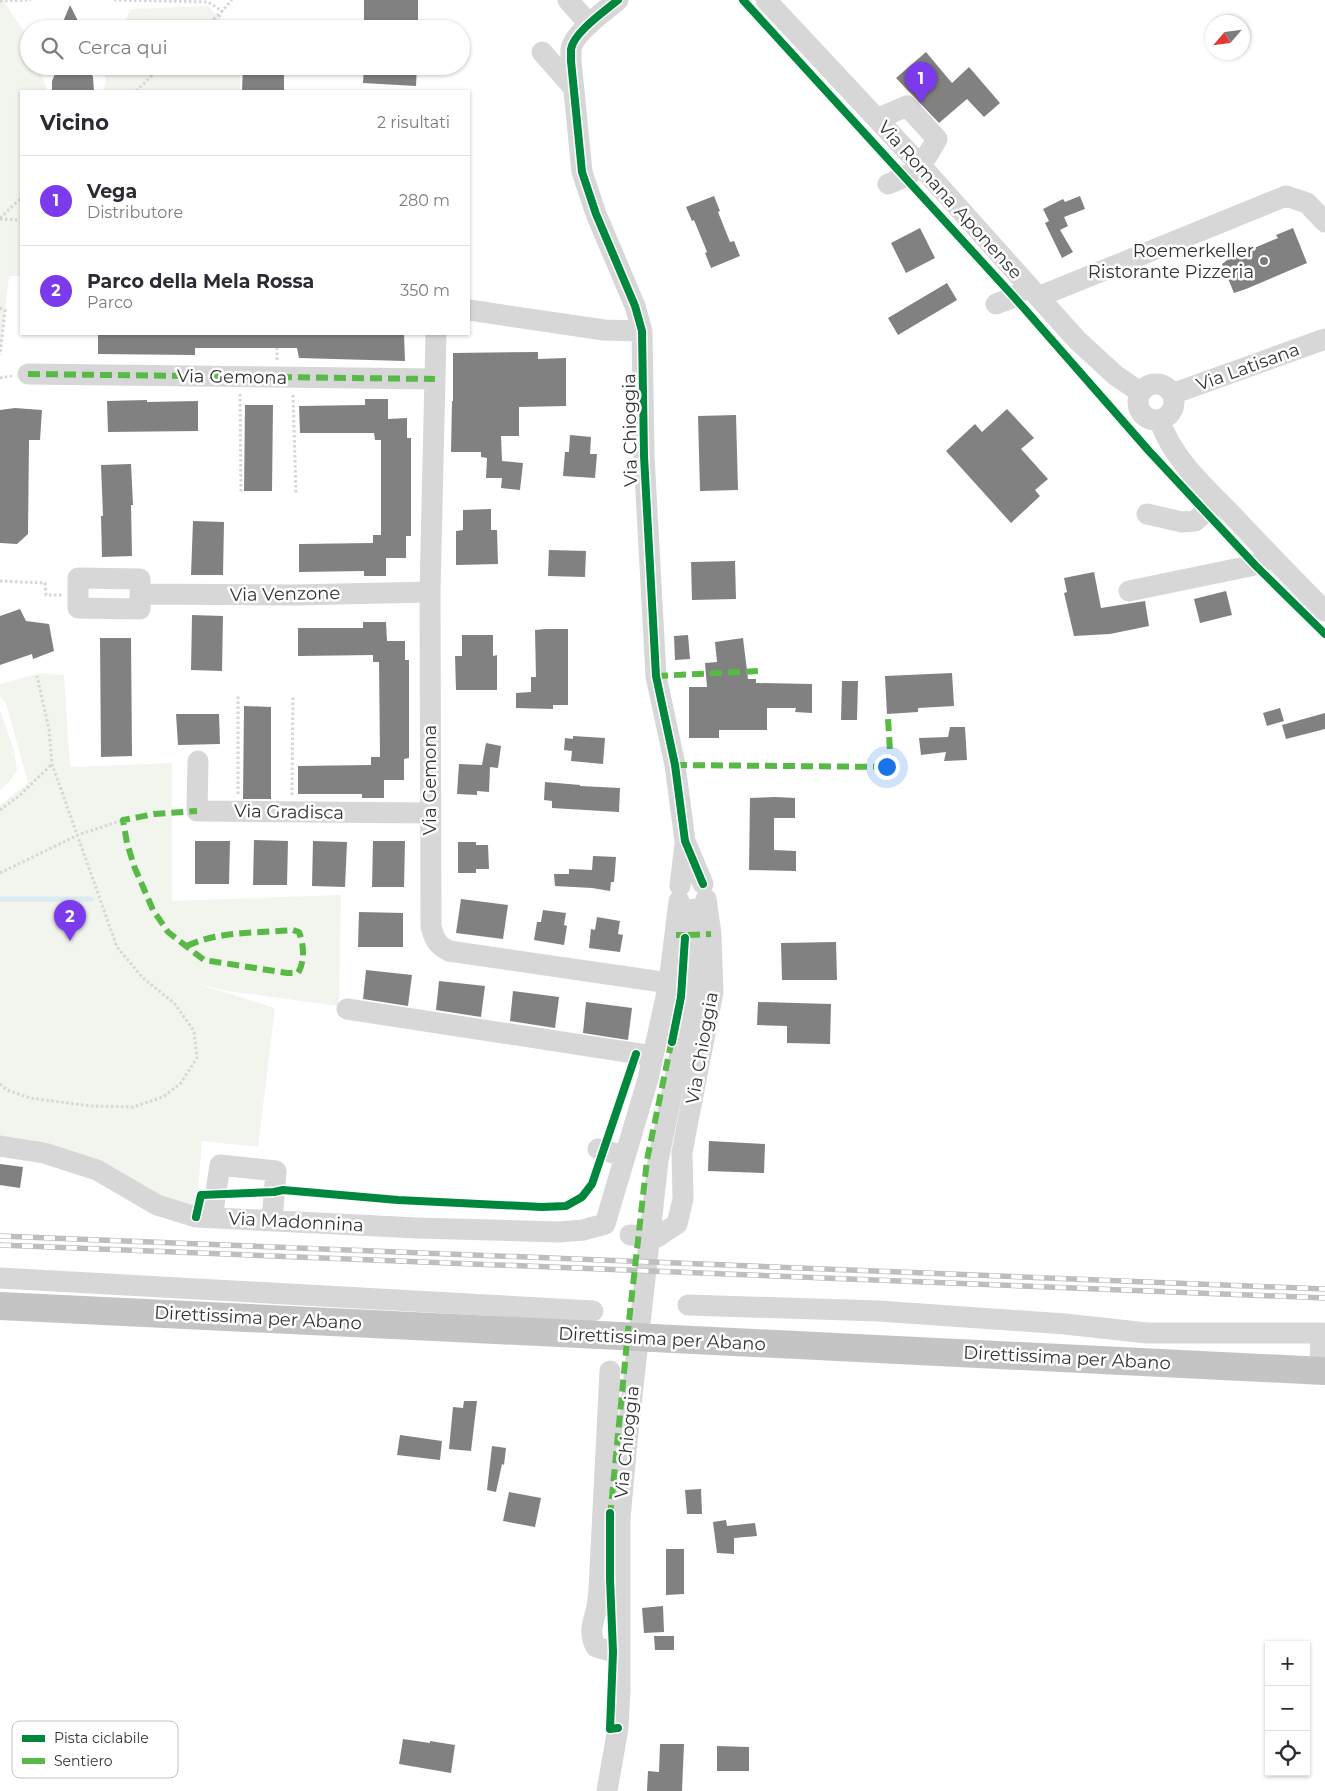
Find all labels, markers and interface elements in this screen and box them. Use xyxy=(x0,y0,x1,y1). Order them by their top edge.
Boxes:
north arrow xyxy=(1205,15,1250,60)
search box xyxy=(20,20,470,75)
icon: search xyxy=(38,34,66,62)
text: Cerca qui xyxy=(78,36,168,59)
pin: 1 xyxy=(905,62,937,103)
text: Vicino xyxy=(40,110,109,135)
text: 2 risultati xyxy=(377,113,450,132)
street label: Via Romana Aponense xyxy=(873,116,1027,284)
text: Vega xyxy=(87,180,137,203)
text: 1 xyxy=(53,191,59,210)
text: 280 m xyxy=(399,191,450,210)
text: Distributore xyxy=(87,203,183,222)
place label: Roemerkeller Ristorante Pizzeria xyxy=(1088,240,1254,283)
marker: Roemerkeller Ristorante Pizzeria xyxy=(1258,255,1270,267)
text: Parco della Mela Rossa xyxy=(87,270,314,293)
text: 2 xyxy=(51,281,61,300)
text: 350 m xyxy=(400,281,450,300)
text: Parco xyxy=(87,293,133,312)
street label: Via Latisana xyxy=(1193,338,1303,396)
street label: Via Gemona xyxy=(177,365,287,389)
street label: Via Chioggia xyxy=(618,373,642,487)
street label: Via Venzone xyxy=(230,582,341,606)
street label: Via Gemona xyxy=(419,725,441,835)
your location xyxy=(874,754,900,780)
street label: Via Gradisca xyxy=(234,800,344,824)
pin: 2 xyxy=(54,900,86,941)
street label: Via Chioggia xyxy=(681,990,723,1106)
street label: Via Madonnina xyxy=(228,1207,364,1237)
street label: Direttissima per Abano xyxy=(154,1302,362,1334)
street label: Direttissima per Abano xyxy=(558,1323,766,1355)
street label: Direttissima per Abano xyxy=(963,1342,1171,1374)
street label: Via Chioggia xyxy=(610,1384,644,1500)
map controls xyxy=(1265,1641,1310,1776)
button: + xyxy=(1265,1641,1310,1686)
button: − xyxy=(1265,1686,1310,1731)
legend xyxy=(12,1721,178,1778)
text: Pista ciclabile xyxy=(54,1729,149,1747)
button: locate xyxy=(1265,1731,1310,1776)
text: Sentiero xyxy=(54,1752,113,1770)

